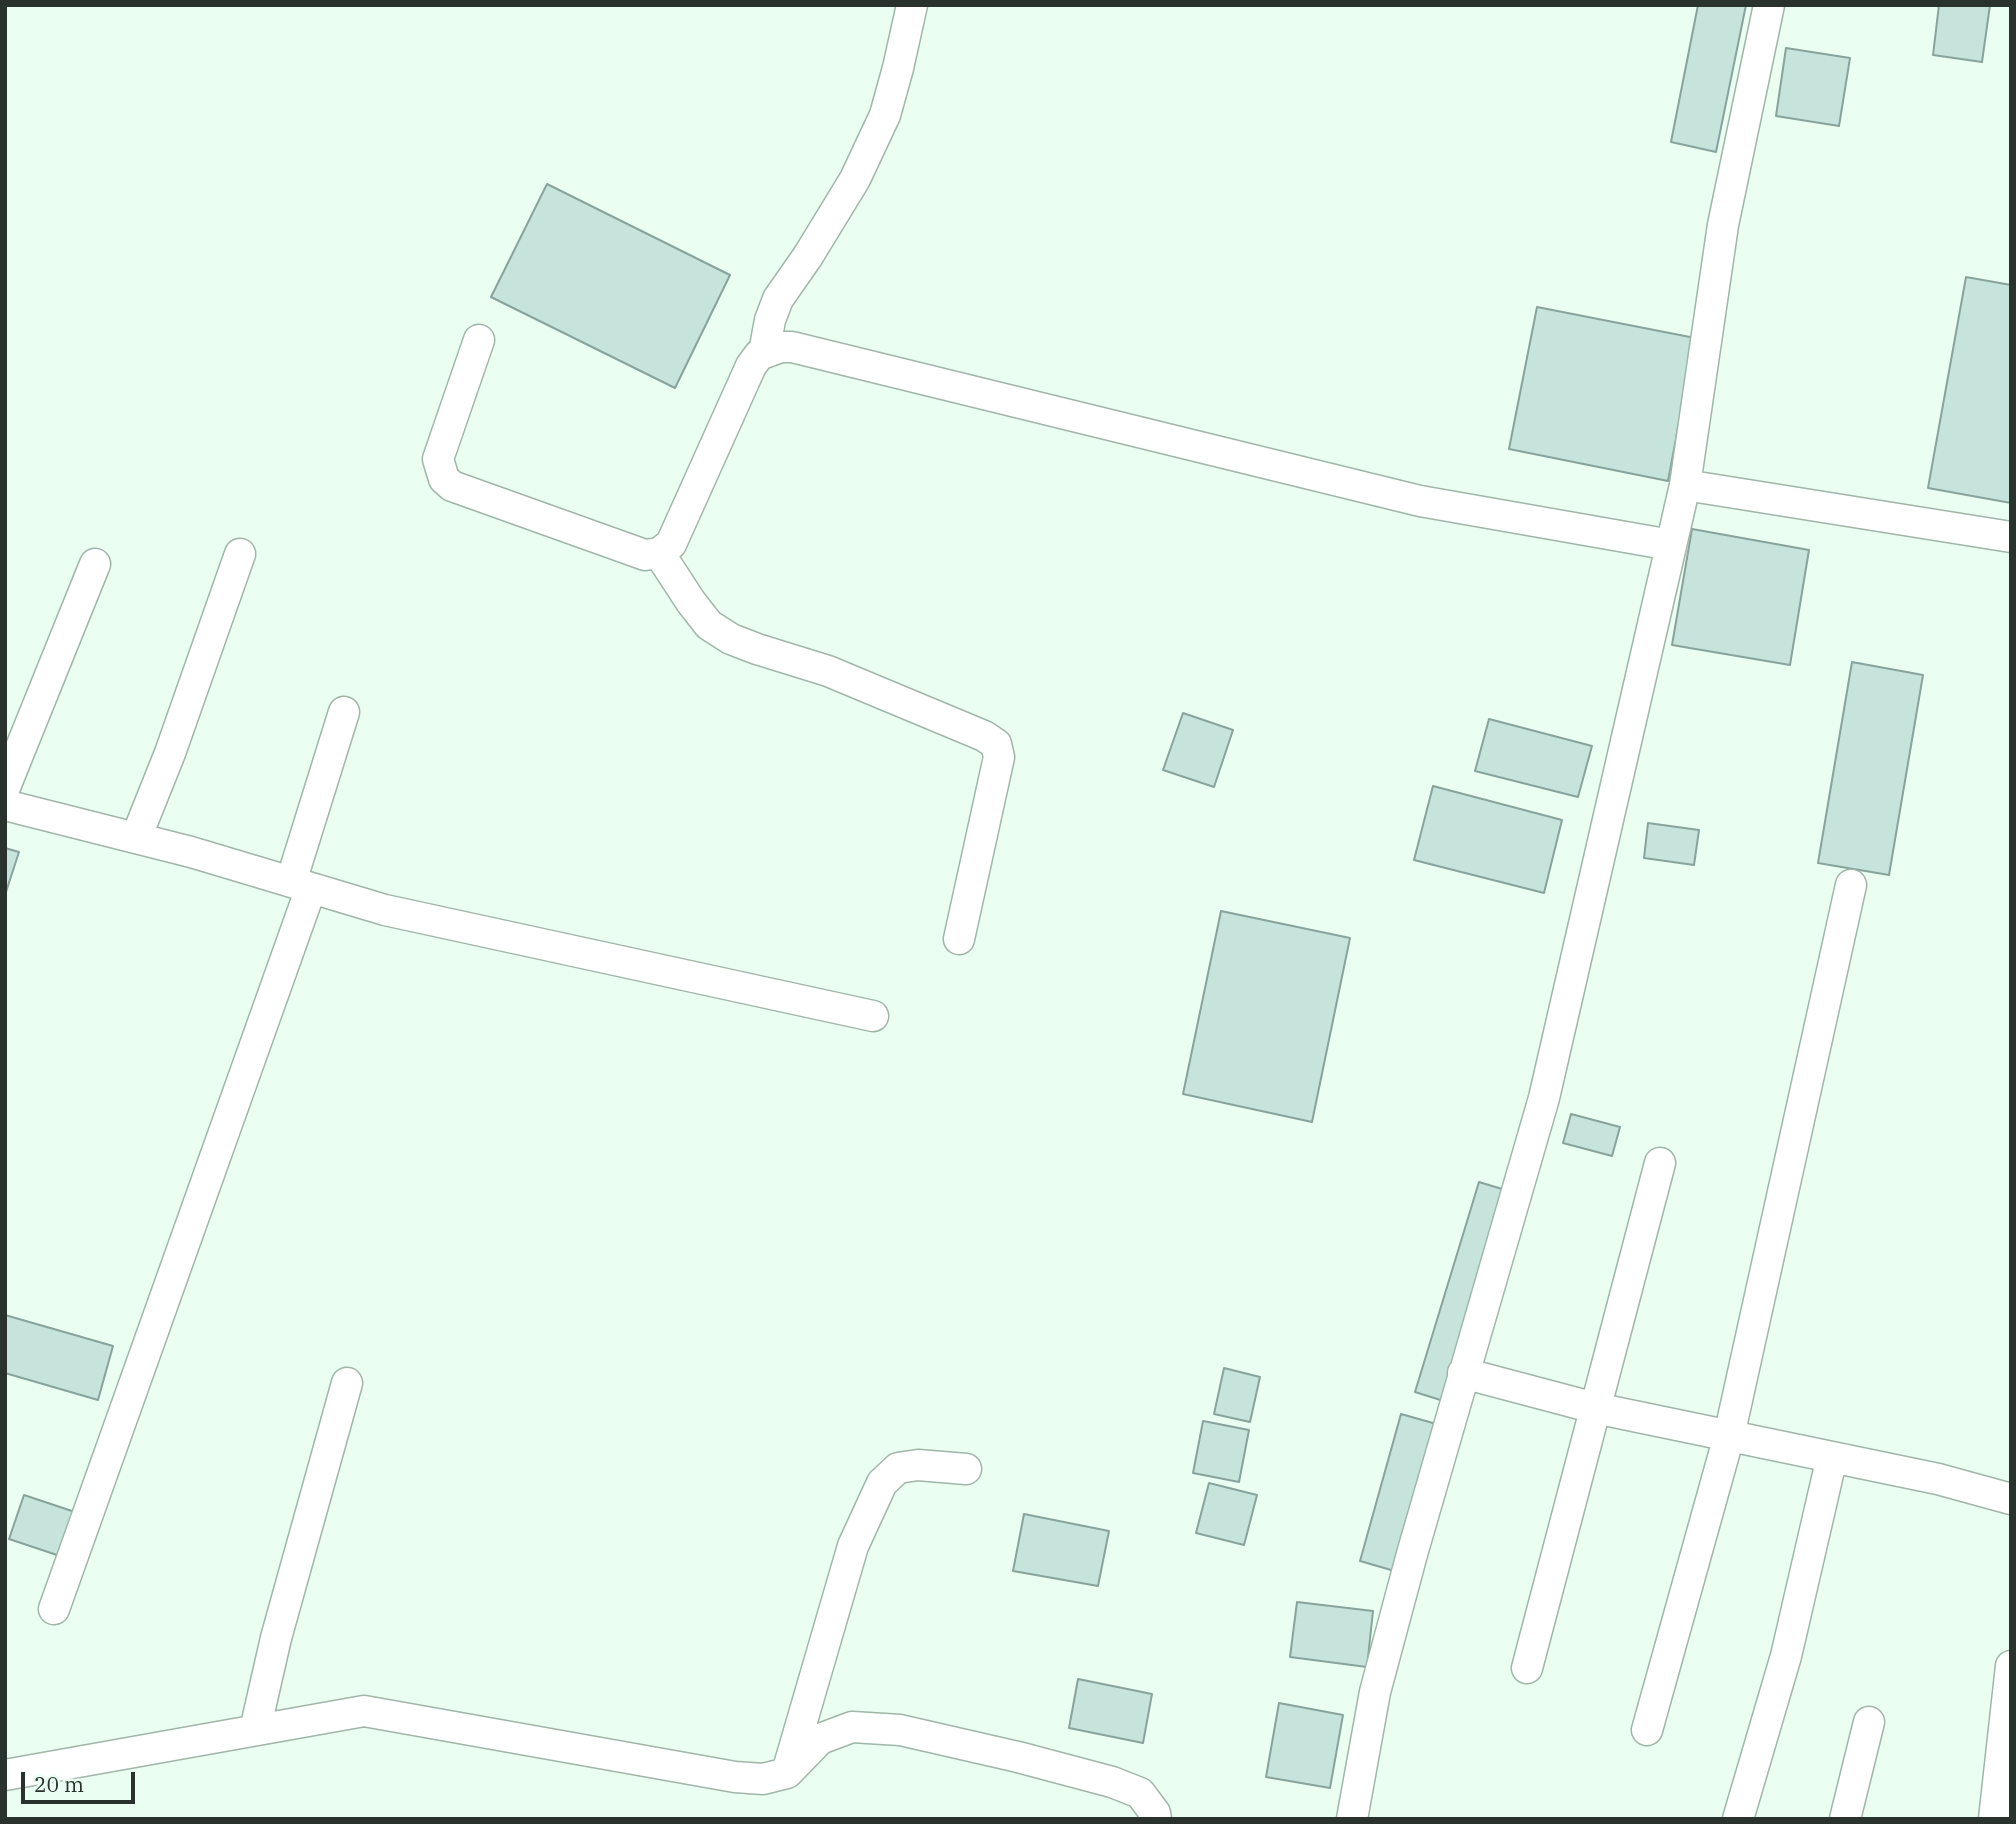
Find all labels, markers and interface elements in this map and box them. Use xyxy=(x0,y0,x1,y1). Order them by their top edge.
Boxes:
scale bar xyxy=(24,1758,138,1802)
text: 20 m xyxy=(34,1770,84,1798)

